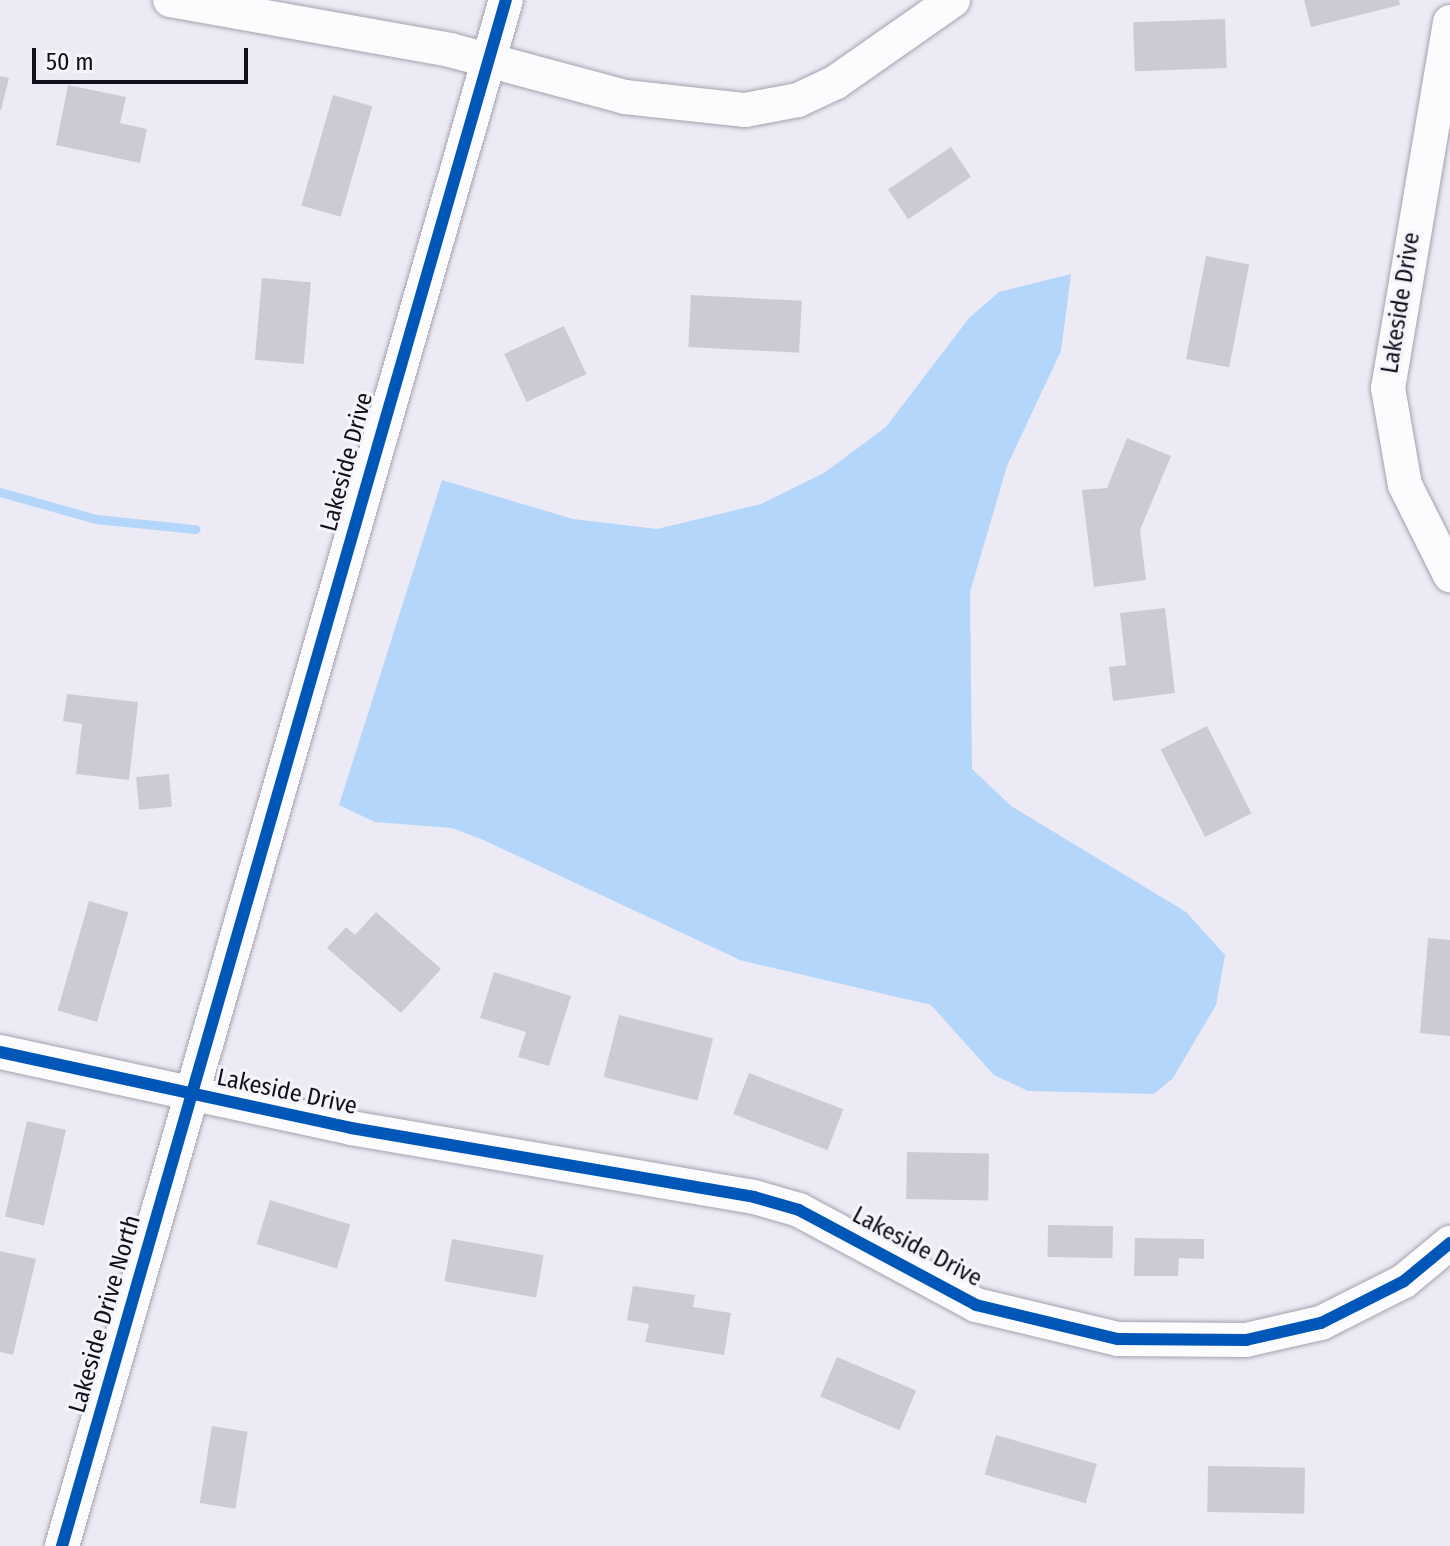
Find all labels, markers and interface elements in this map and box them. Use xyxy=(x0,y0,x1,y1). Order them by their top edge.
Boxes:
scale bar xyxy=(36,32,252,82)
text: 50 m xyxy=(46,48,94,76)
street label: Lakeside Drive xyxy=(1376,230,1426,376)
street label: Lakeside Drive xyxy=(315,389,379,535)
street label: Lakeside Drive xyxy=(214,1063,360,1121)
street label: Lakeside Drive xyxy=(847,1201,987,1293)
street label: Lakeside Drive North xyxy=(63,1212,147,1416)

